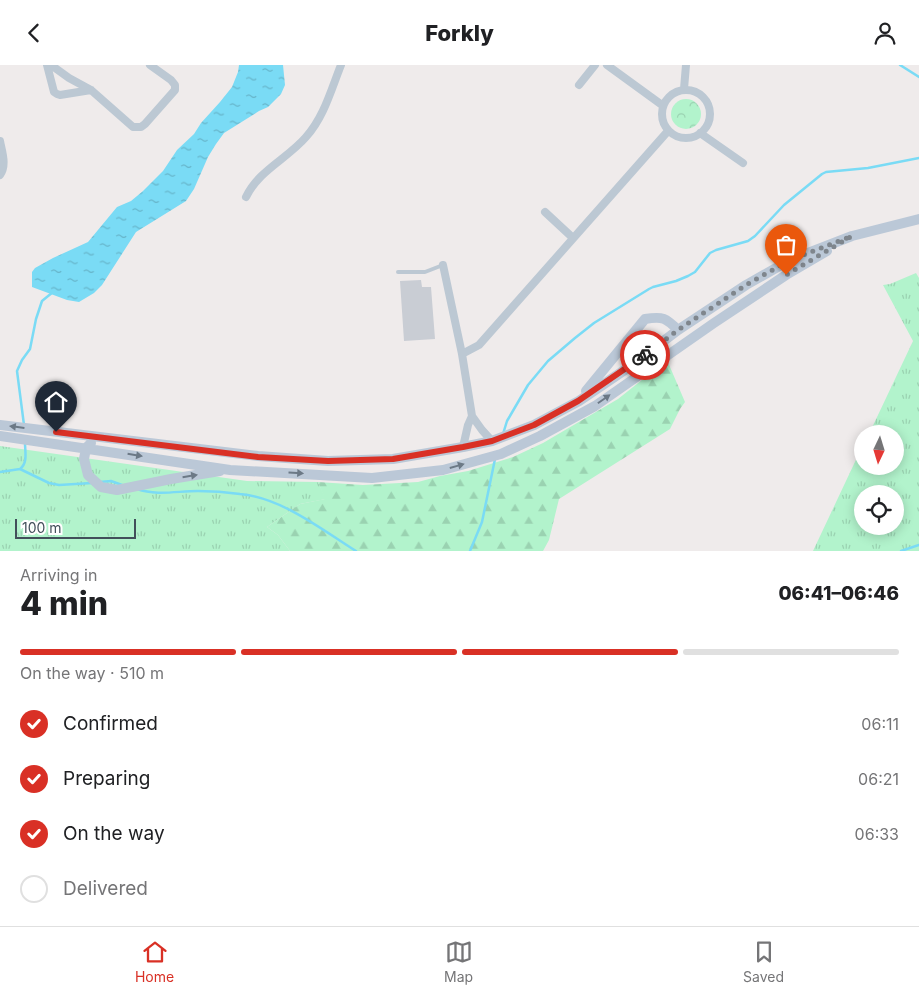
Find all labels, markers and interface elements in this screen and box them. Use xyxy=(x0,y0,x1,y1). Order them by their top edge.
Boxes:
icon: back xyxy=(20,19,48,47)
icon: person xyxy=(871,19,899,47)
text: Forkly xyxy=(425,20,494,46)
pin xyxy=(765,224,807,275)
icon: bag xyxy=(772,231,800,259)
courier xyxy=(620,330,670,380)
icon: bike xyxy=(631,341,659,369)
pin xyxy=(35,381,77,432)
icon: home xyxy=(42,388,70,416)
one-way arrow xyxy=(597,394,611,404)
one-way arrow xyxy=(9,423,25,431)
north arrow xyxy=(854,425,904,475)
map controls xyxy=(854,425,904,535)
one-way arrow xyxy=(127,451,143,459)
one-way arrow xyxy=(450,462,465,470)
one-way arrow xyxy=(288,470,304,478)
one-way arrow xyxy=(182,472,198,480)
button: locate xyxy=(854,485,904,535)
scale bar xyxy=(15,516,136,539)
text: 100 m xyxy=(22,519,62,536)
text: Arriving in xyxy=(20,565,97,585)
text: 06:41–06:46 xyxy=(778,582,899,605)
text: 4 min xyxy=(20,584,108,623)
text: On the way · 510 m xyxy=(20,663,164,683)
icon: check xyxy=(20,710,48,738)
text: Confirmed xyxy=(63,712,158,735)
text: 06:11 xyxy=(861,714,899,734)
icon: check xyxy=(20,765,48,793)
text: Preparing xyxy=(63,767,150,790)
text: 06:21 xyxy=(858,769,899,789)
icon: check xyxy=(20,820,48,848)
text: On the way xyxy=(63,822,165,845)
text: 06:33 xyxy=(855,824,899,844)
text: Delivered xyxy=(63,877,148,900)
tab: Home xyxy=(135,938,174,985)
tab: Map xyxy=(444,938,473,985)
tab: Saved xyxy=(743,938,784,985)

